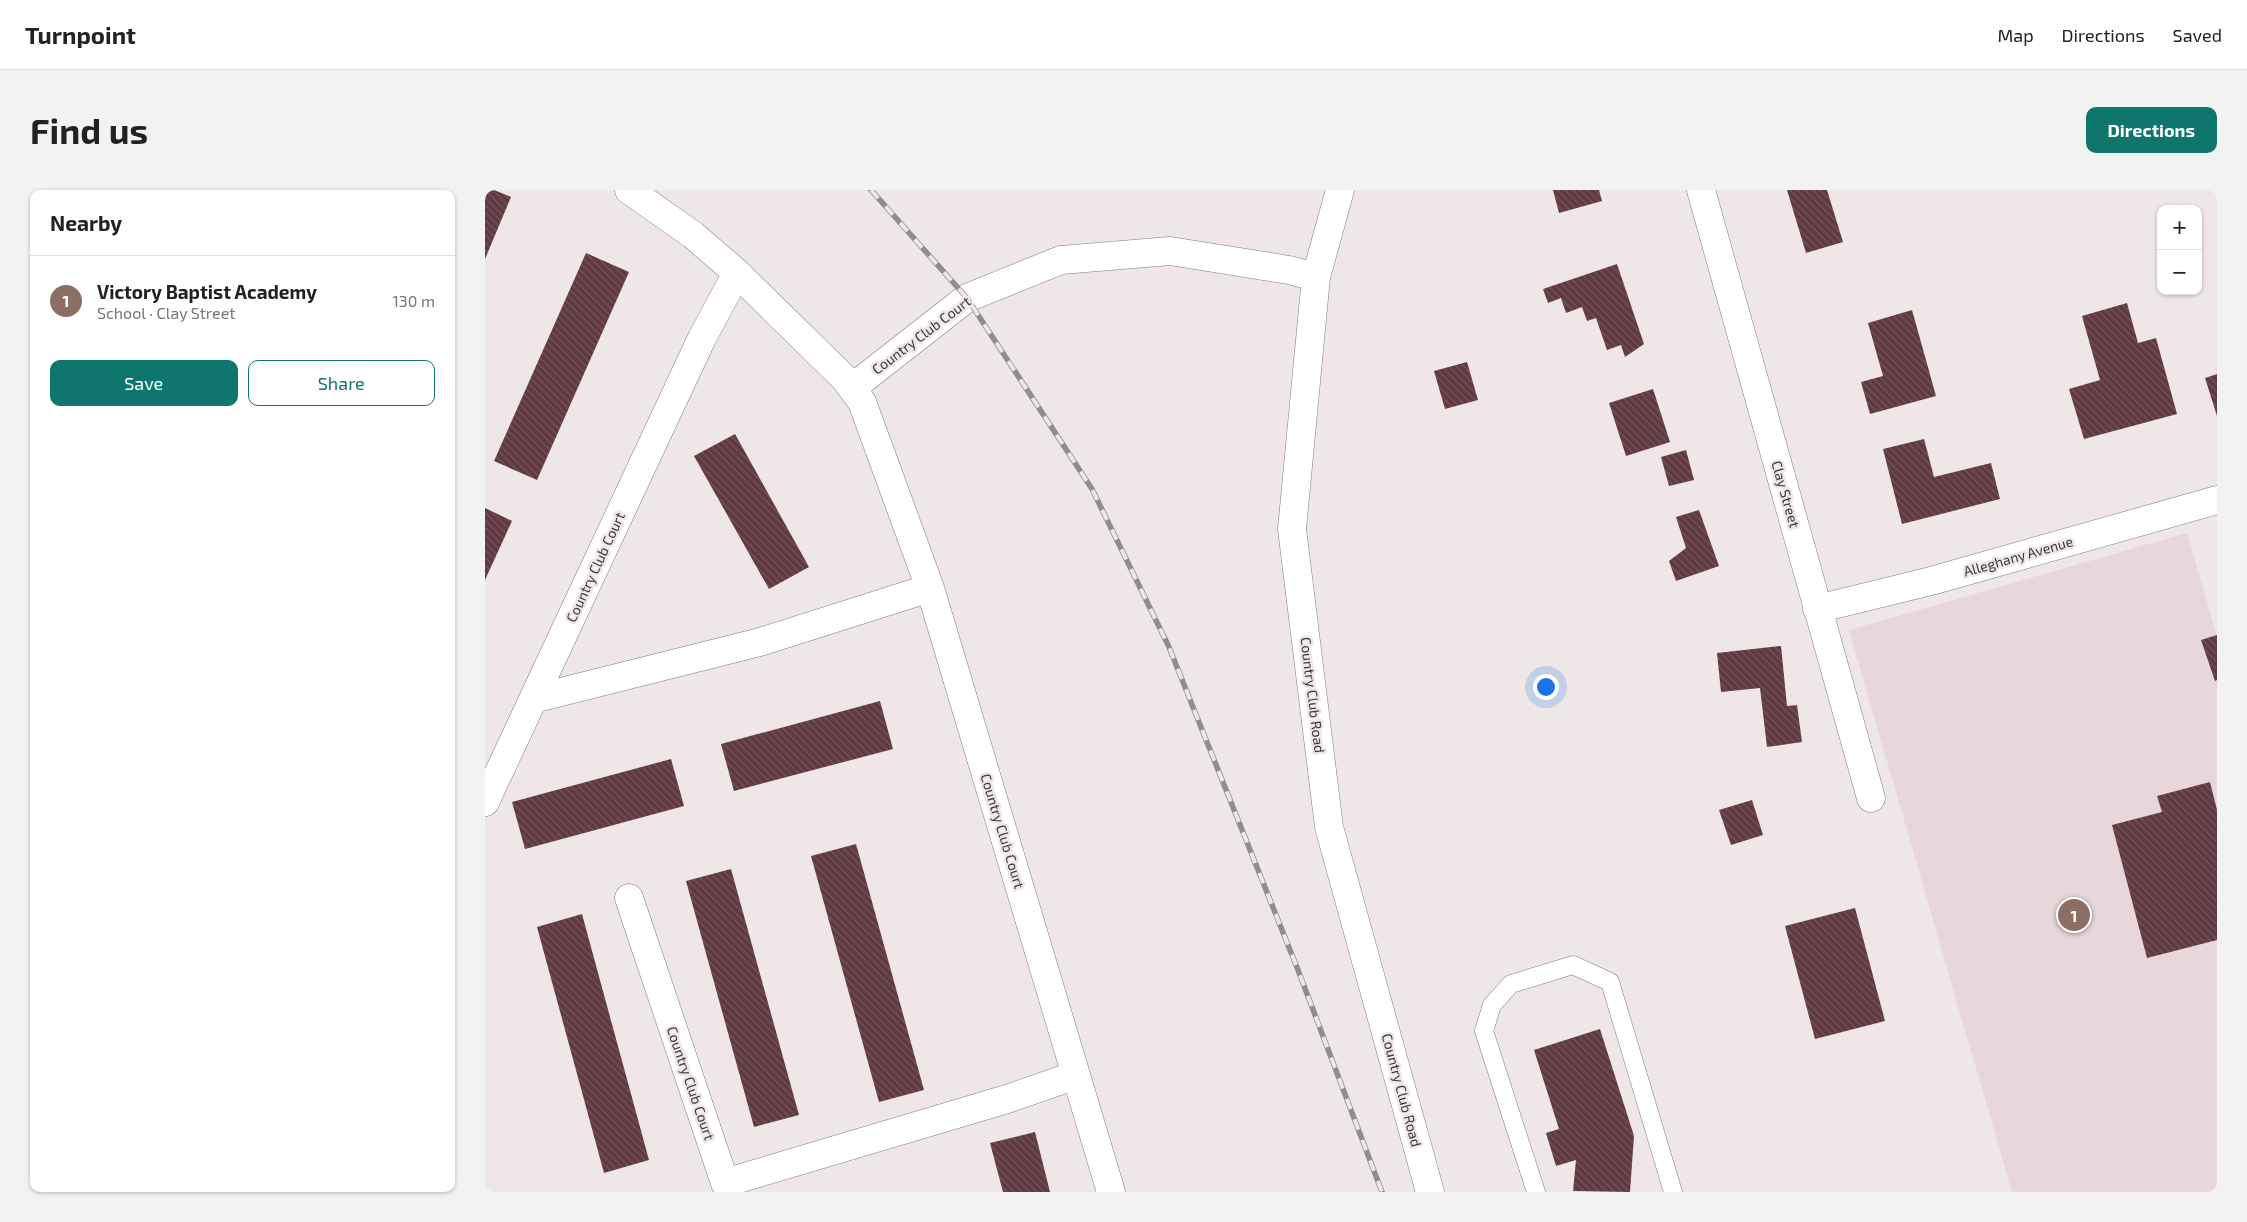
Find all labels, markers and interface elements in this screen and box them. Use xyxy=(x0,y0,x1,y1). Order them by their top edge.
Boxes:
text: Turnpoint xyxy=(25,20,136,49)
text: Map xyxy=(1997,24,2034,46)
text: Directions xyxy=(2062,24,2145,46)
text: Saved xyxy=(2173,24,2222,46)
button: Directions xyxy=(2086,107,2217,153)
text: Find us xyxy=(30,109,148,151)
map controls xyxy=(2157,205,2202,295)
button: + xyxy=(2157,205,2202,250)
text: Nearby xyxy=(50,210,122,235)
button: − xyxy=(2157,250,2202,295)
text: Victory Baptist Academy xyxy=(97,280,317,303)
text: 1 xyxy=(63,291,69,310)
text: 130 m xyxy=(393,291,435,310)
street label: Country Club Court xyxy=(868,292,974,378)
text: School · Clay Street xyxy=(97,303,235,322)
button: Save xyxy=(50,360,238,406)
button: Share xyxy=(248,360,435,406)
street label: Clay Street xyxy=(1768,459,1804,529)
street label: Country Club Court xyxy=(562,509,628,625)
street label: Alleghany Avenue xyxy=(1961,532,2075,580)
street label: Country Club Road xyxy=(1297,636,1329,754)
your location xyxy=(1533,674,1559,700)
street label: Country Club Court xyxy=(977,771,1029,891)
pin: 1 xyxy=(2058,896,2090,934)
street label: Country Club Court xyxy=(664,1024,718,1142)
street label: Country Club Road xyxy=(1379,1031,1425,1149)

